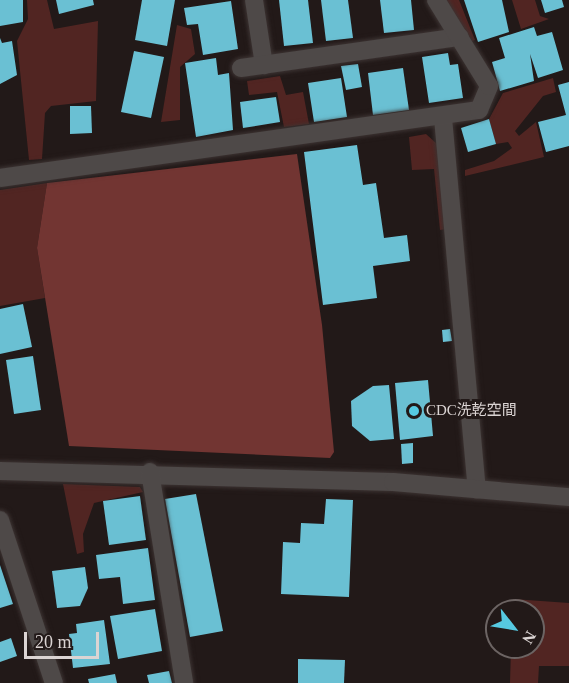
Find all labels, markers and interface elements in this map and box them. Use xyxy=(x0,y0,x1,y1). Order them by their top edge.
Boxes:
place label: CDC洗乾空間 xyxy=(426,402,517,420)
marker: CDC洗乾空間 xyxy=(407,404,421,418)
north arrow xyxy=(485,599,545,659)
scale bar xyxy=(27,620,102,658)
text: N xyxy=(519,628,539,647)
text: 20 m xyxy=(35,632,72,652)

